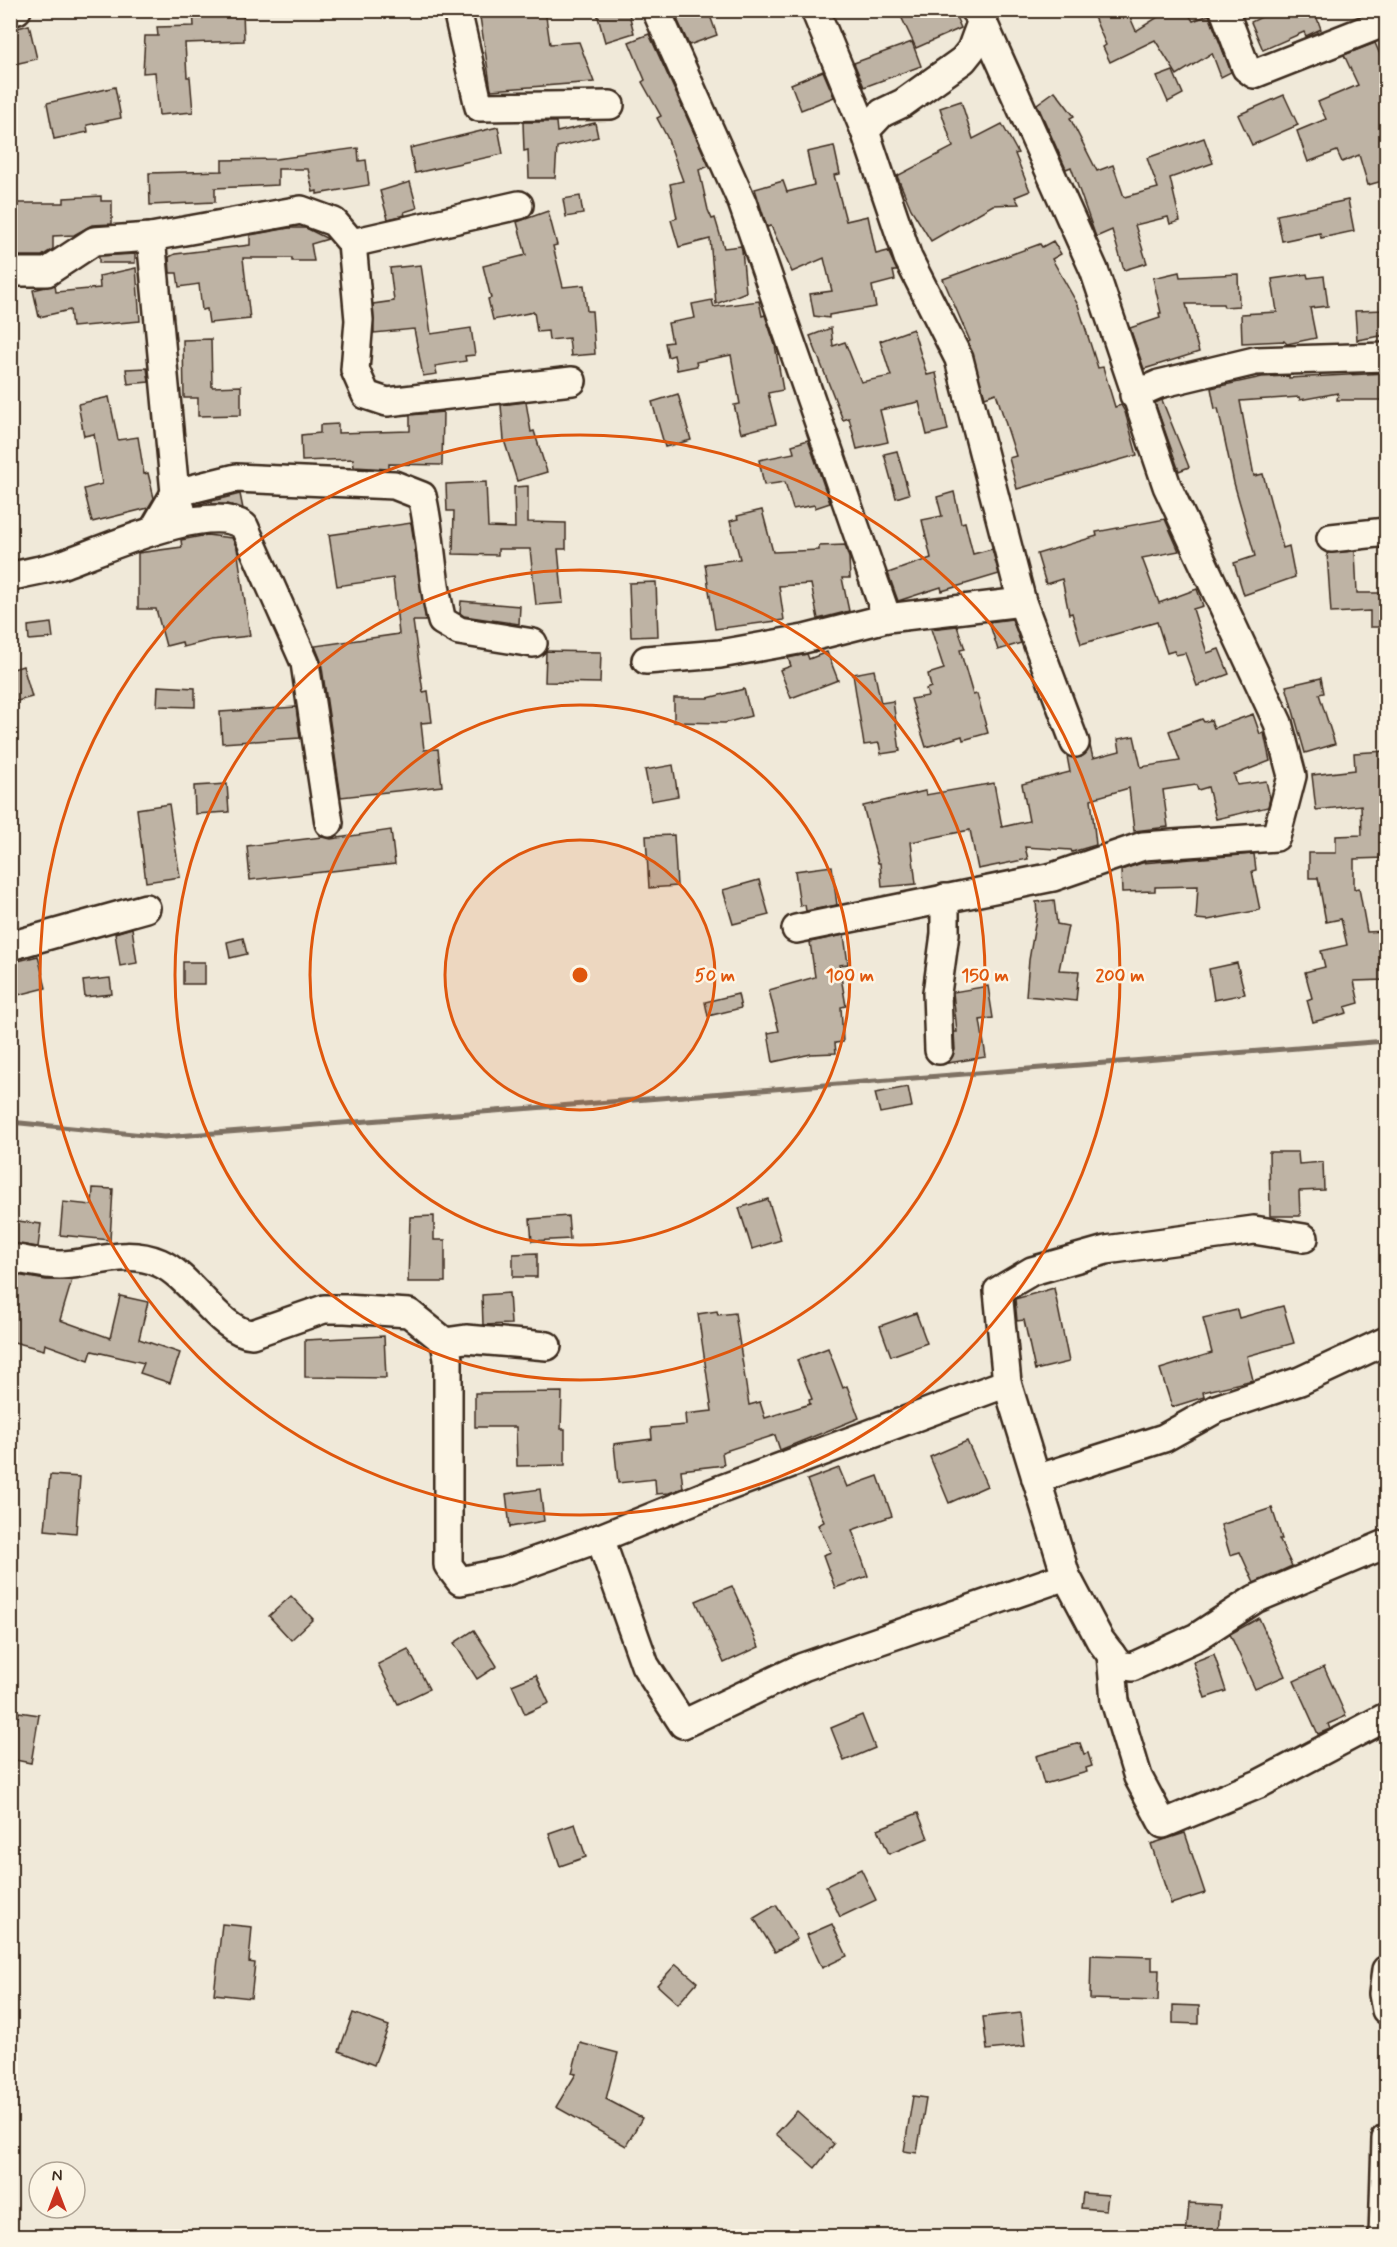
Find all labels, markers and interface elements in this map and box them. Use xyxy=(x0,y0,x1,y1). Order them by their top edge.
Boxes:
text: 50 m xyxy=(695,964,735,988)
text: 100 m xyxy=(826,964,874,988)
text: 150 m xyxy=(961,964,1009,988)
text: 200 m xyxy=(1095,964,1145,988)
centre of rings xyxy=(570,965,590,985)
north arrow xyxy=(27,2160,87,2220)
text: N xyxy=(52,2166,62,2187)

